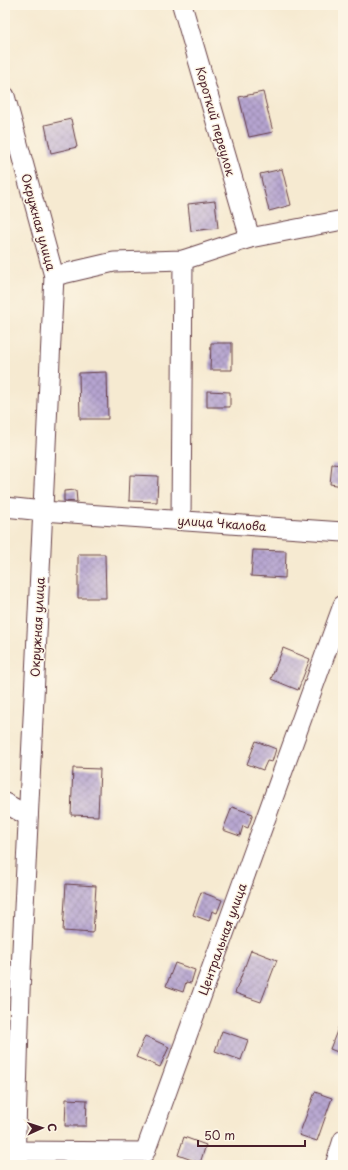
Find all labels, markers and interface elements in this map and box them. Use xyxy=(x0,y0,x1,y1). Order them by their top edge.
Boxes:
street label: Короткий переулок xyxy=(192,64,240,179)
street label: Окружная улица xyxy=(17,171,61,273)
street label: улица Чкалова xyxy=(177,511,268,535)
street label: Окружная улица xyxy=(25,576,49,677)
street label: Центральная улица xyxy=(193,880,251,998)
north arrow xyxy=(22,1108,62,1148)
scale bar xyxy=(198,1122,305,1148)
text: С xyxy=(44,1123,61,1132)
text: 50 m xyxy=(204,1126,235,1144)

